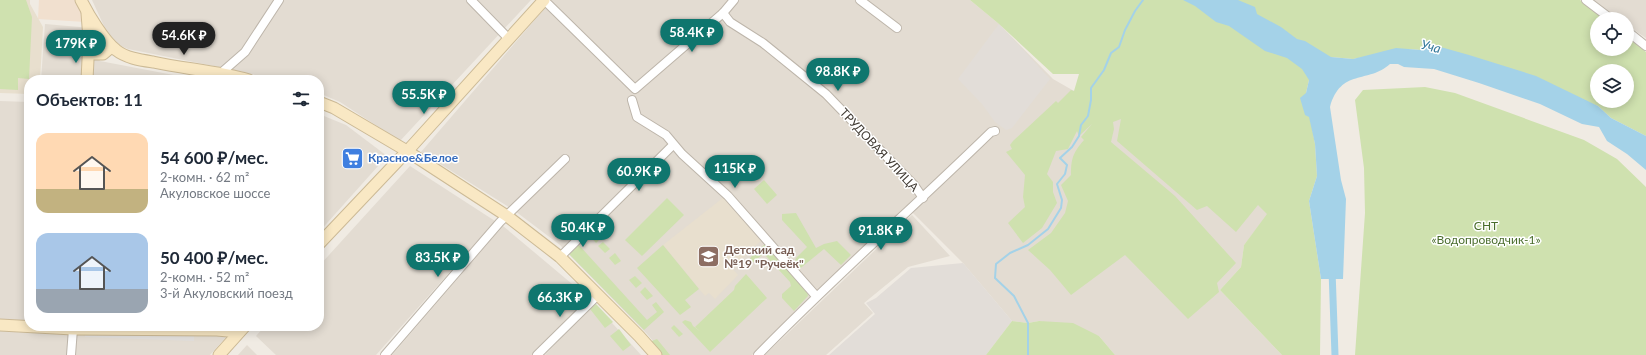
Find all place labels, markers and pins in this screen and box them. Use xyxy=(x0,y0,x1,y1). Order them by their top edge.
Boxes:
pin: 58.4K ₽ xyxy=(655,19,729,53)
pin: 54.6K ₽ xyxy=(147,22,221,56)
pin: 179K ₽ xyxy=(43,30,109,64)
pin: 98.8K ₽ xyxy=(801,58,875,92)
pin: 55.5K ₽ xyxy=(387,81,461,115)
supermarket icon: Красное&Белое xyxy=(340,145,366,171)
place label: Красное&Белое xyxy=(368,150,459,165)
pin: 115K ₽ xyxy=(702,155,768,189)
pin: 60.9K ₽ xyxy=(602,158,676,192)
pin: 50.4K ₽ xyxy=(546,214,620,248)
pin: 91.8K ₽ xyxy=(844,217,918,251)
place label: Детский сад №19 "Ручеёк" xyxy=(724,242,804,271)
pin: 83.5K ₽ xyxy=(401,244,475,278)
school or university icon: Детский сад №19 "Ручеёк" xyxy=(695,244,721,270)
pin: 66.3K ₽ xyxy=(523,284,597,318)

